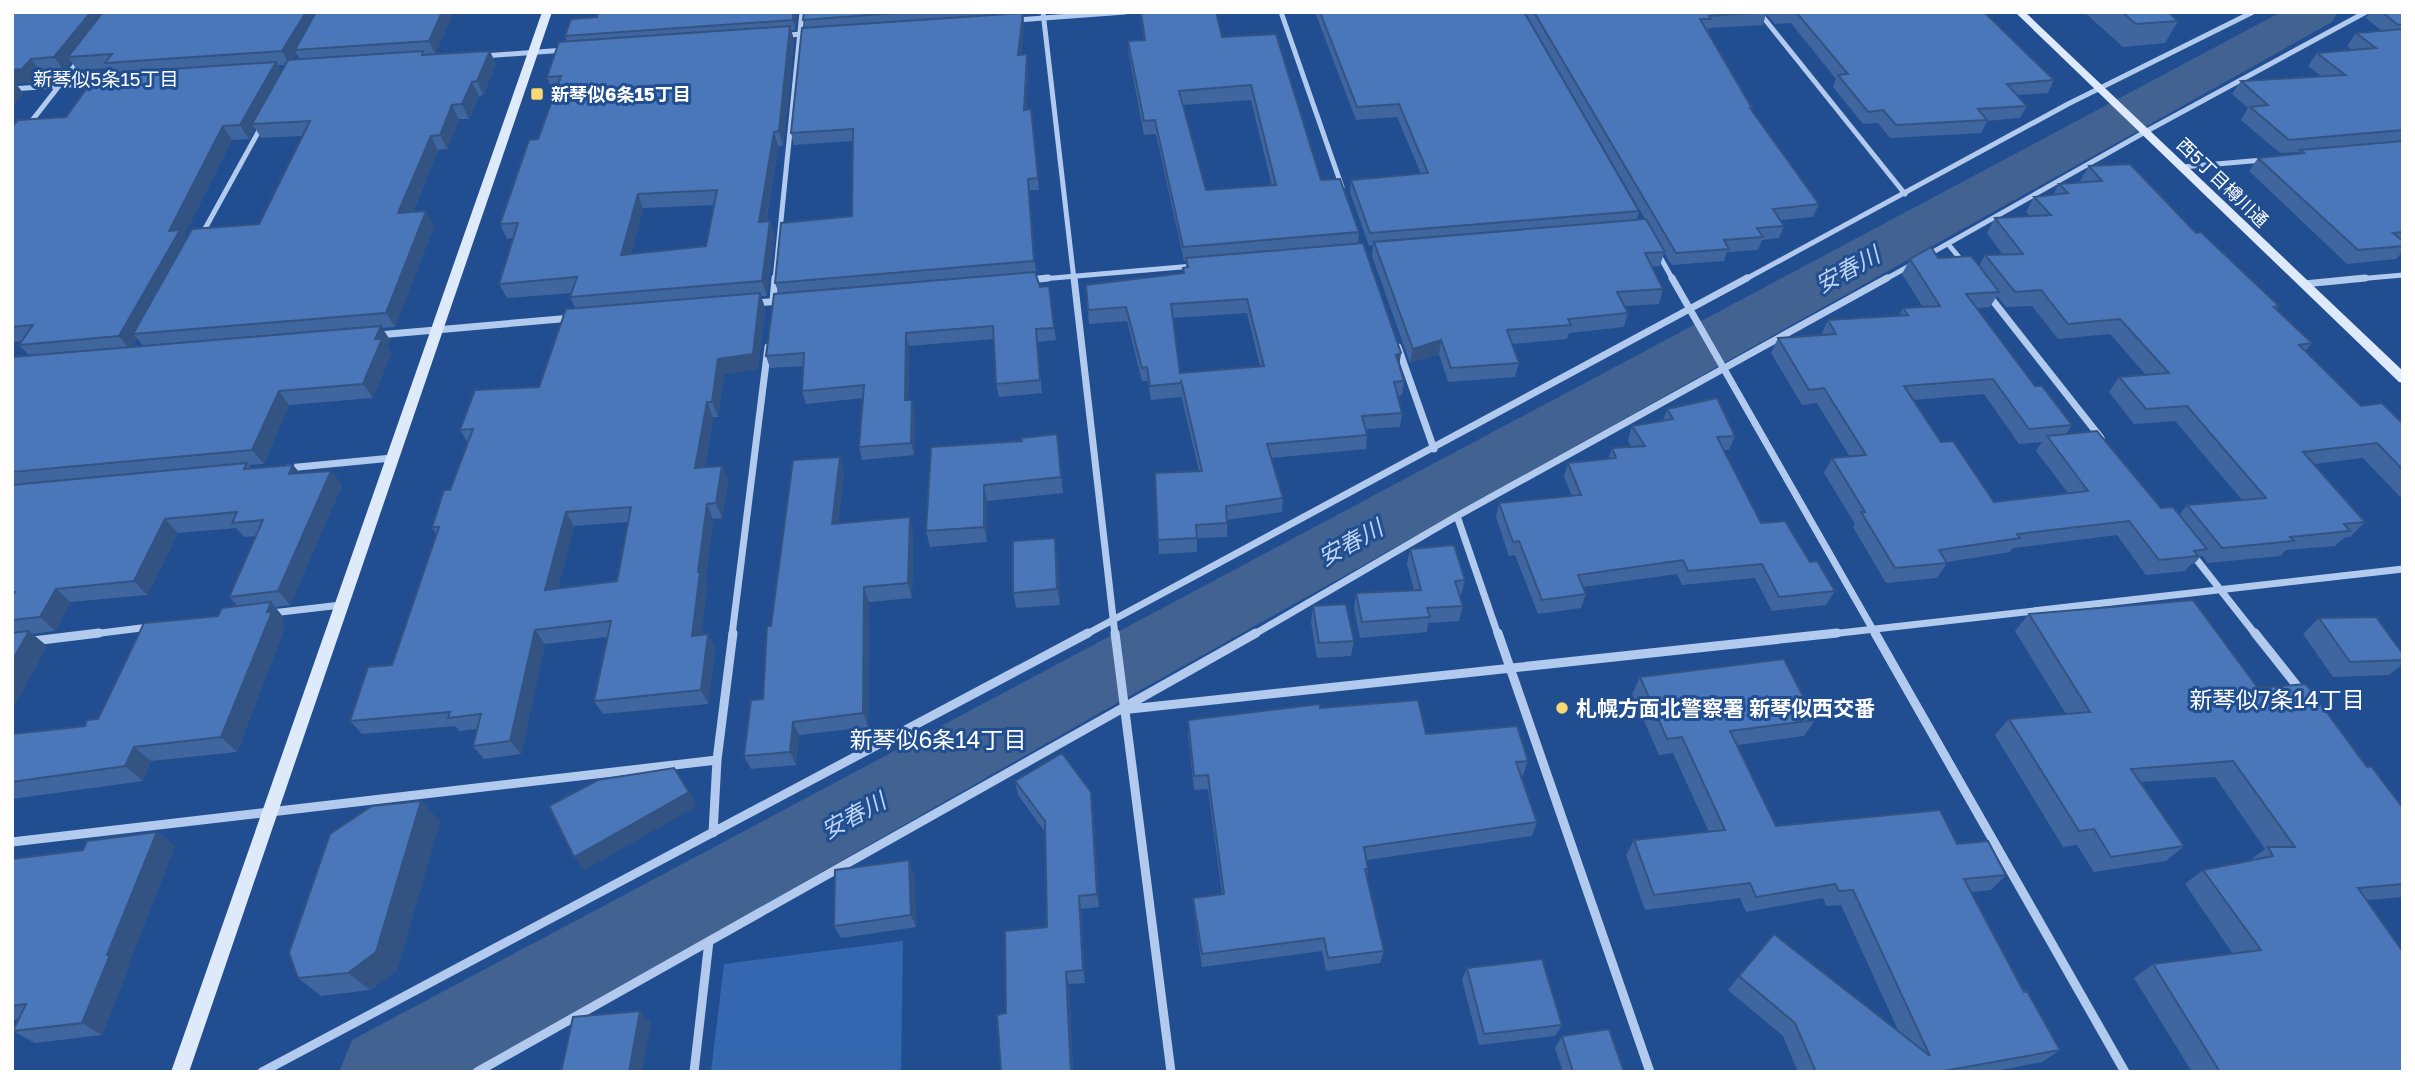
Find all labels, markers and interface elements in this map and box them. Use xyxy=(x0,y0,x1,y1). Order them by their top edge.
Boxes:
district label: 新琴似5条15丁目 xyxy=(33,67,179,90)
place label: 新琴似6条15丁目 xyxy=(551,83,691,105)
marker: 新琴似6条15丁目 xyxy=(529,86,545,102)
street label: 西5丁目樽川通 xyxy=(2173,133,2273,231)
water label: 安春川 xyxy=(1810,239,1887,298)
water label: 安春川 xyxy=(1313,512,1390,571)
district label: 新琴似7条14丁目 xyxy=(2189,685,2365,713)
place label: 札幌方面北警察署 新琴似西交番 xyxy=(1576,695,1875,721)
marker: 札幌方面北警察署 新琴似西交番 xyxy=(1554,700,1570,716)
district label: 新琴似6条14丁目 xyxy=(849,725,1027,753)
water label: 安春川 xyxy=(816,785,893,844)

